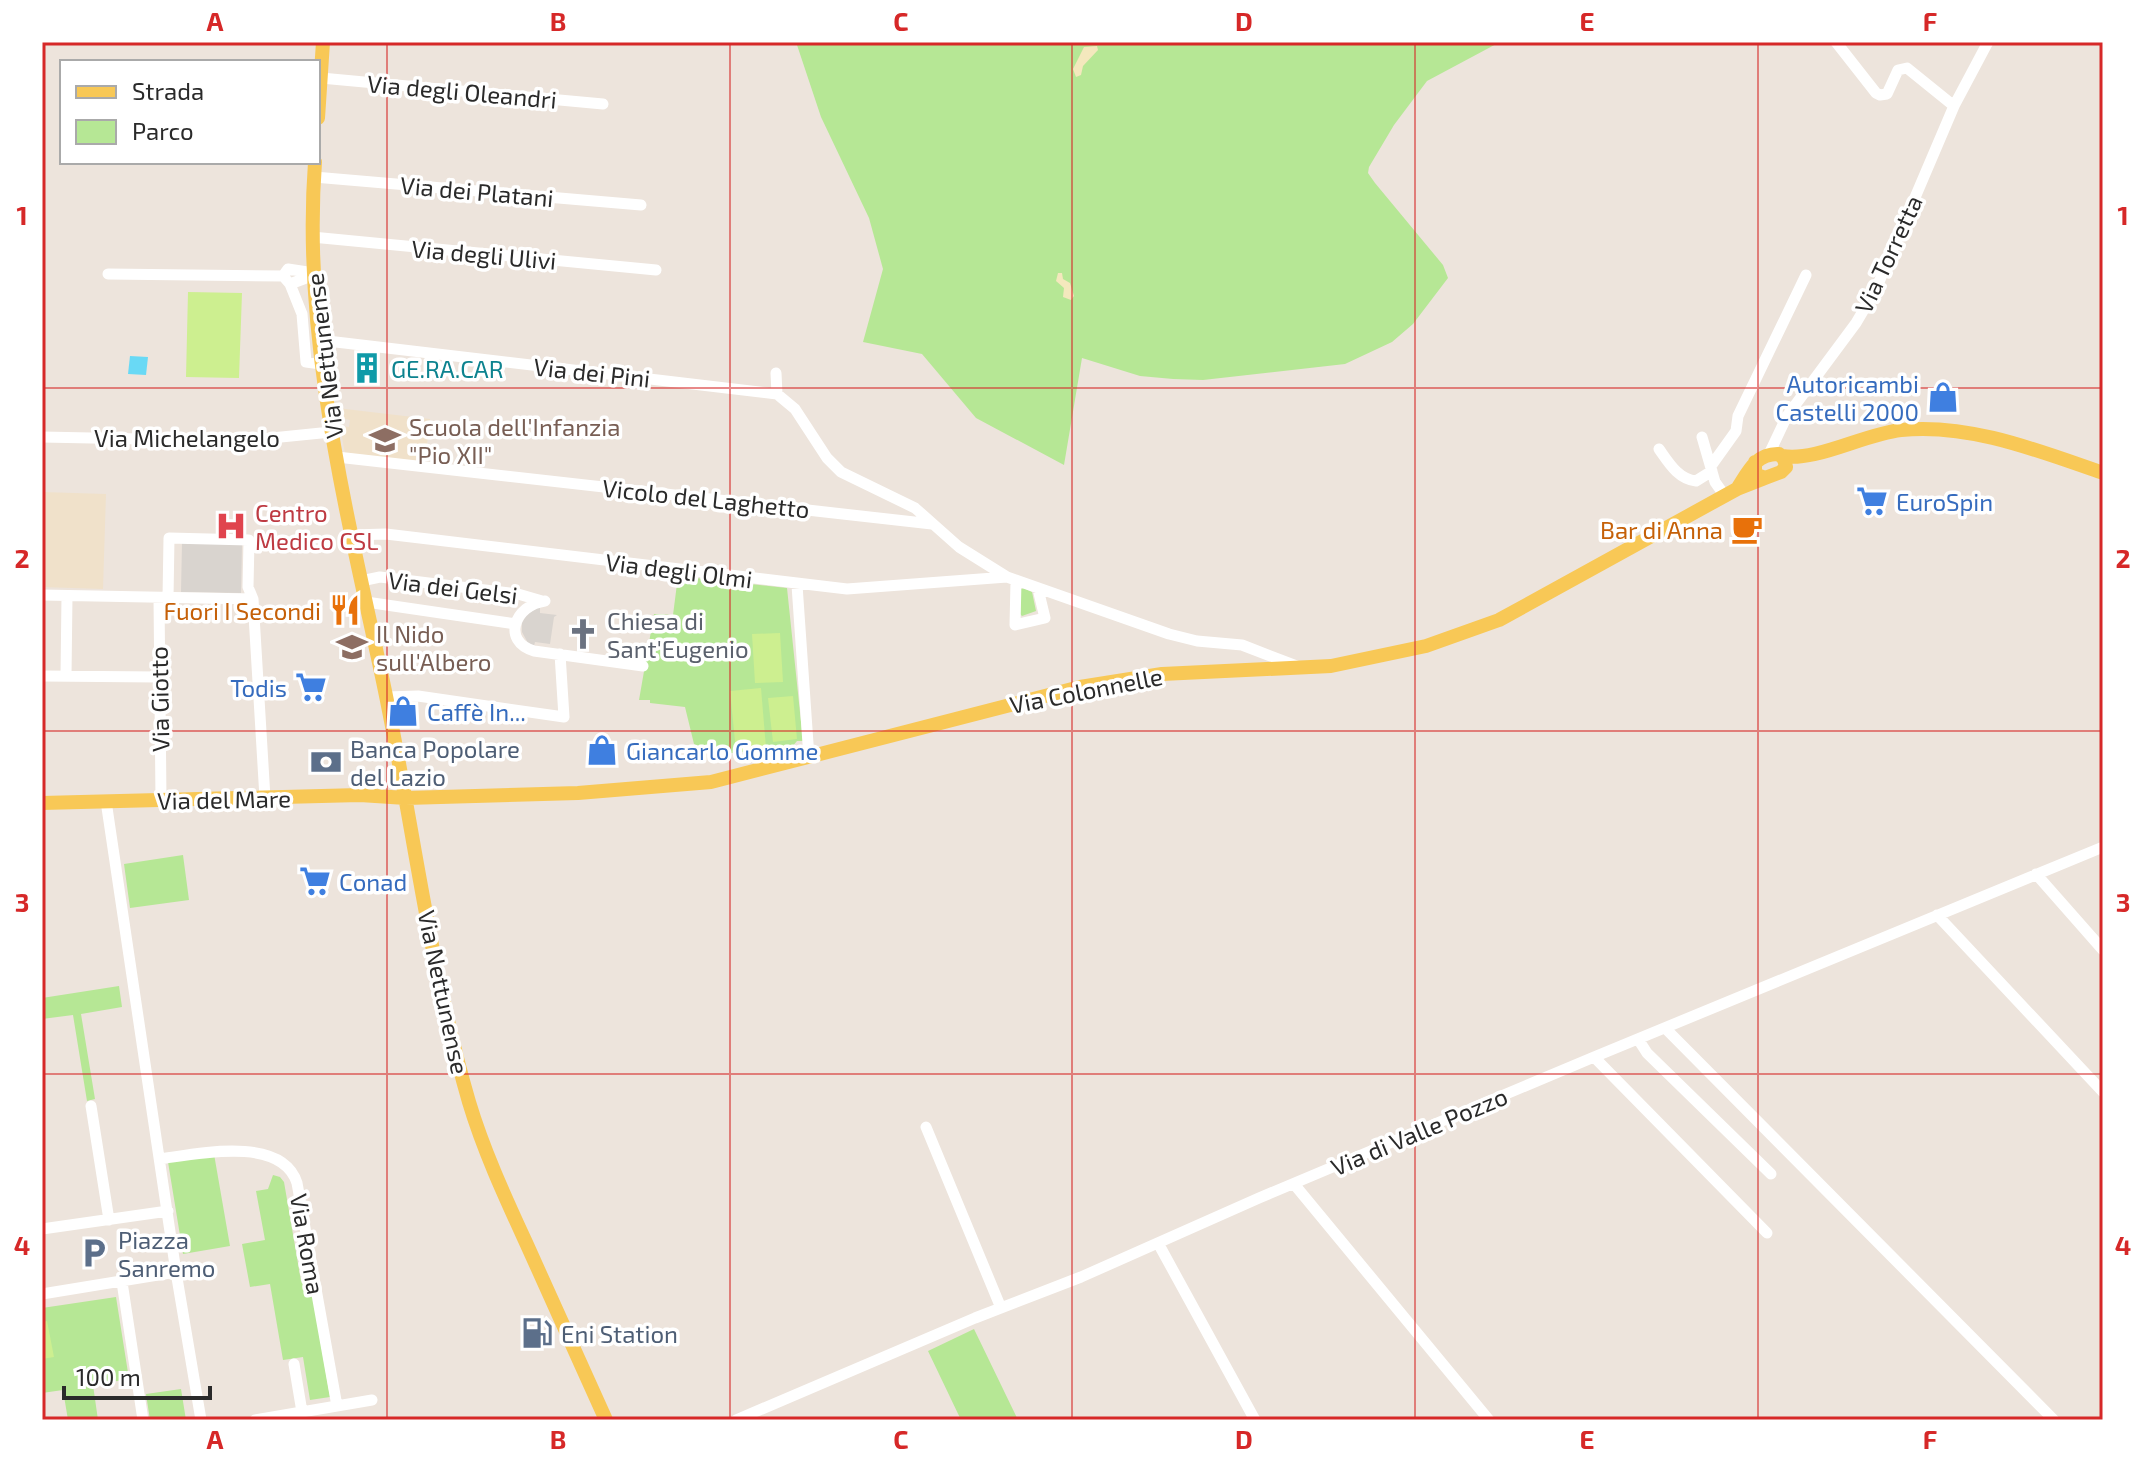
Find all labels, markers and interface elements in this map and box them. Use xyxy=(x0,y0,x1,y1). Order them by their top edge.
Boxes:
text: A xyxy=(207,5,224,36)
text: B xyxy=(550,5,566,36)
text: C xyxy=(893,5,909,36)
text: D xyxy=(1235,5,1253,36)
text: E xyxy=(1579,5,1595,36)
text: F xyxy=(1923,5,1937,36)
legend xyxy=(60,60,320,164)
street label: Via degli Oleandri xyxy=(366,68,558,114)
text: Strada xyxy=(132,76,204,105)
text: Parco xyxy=(132,116,194,145)
street label: Via dei Platani xyxy=(399,170,555,212)
street label: Via Torretta xyxy=(1848,190,1928,318)
text: 1 xyxy=(16,199,28,230)
text: 1 xyxy=(2117,199,2129,230)
street label: Via degli Ulivi xyxy=(410,233,558,275)
street label: Via Nettunense xyxy=(299,271,349,441)
building icon: GE.RA.CAR xyxy=(350,351,384,385)
street label: Via dei Pini xyxy=(532,351,652,393)
place label: GE.RA.CAR xyxy=(391,354,504,383)
place label: Autoricambi Castelli 2000 xyxy=(1775,369,1919,426)
shop icon: Autoricambi Castelli 2000 xyxy=(1926,380,1960,414)
place label: Scuola dell'Infanzia "Pio XII" xyxy=(409,412,620,469)
street label: Via Michelangelo xyxy=(94,423,280,452)
school or university icon: Scuola dell'Infanzia "Pio XII" xyxy=(368,423,402,457)
street label: Vicolo del Laghetto xyxy=(601,473,811,523)
supermarket icon: EuroSpin xyxy=(1855,484,1889,518)
place label: EuroSpin xyxy=(1896,487,1993,516)
place label: Centro Medico CSL xyxy=(255,498,379,555)
hospital icon: Centro Medico CSL xyxy=(214,509,248,543)
cafe icon: Bar di Anna xyxy=(1730,512,1764,546)
place label: Bar di Anna xyxy=(1600,515,1723,544)
text: 2 xyxy=(14,542,30,573)
text: 2 xyxy=(2115,542,2131,573)
street label: Via degli Olmi xyxy=(604,547,754,593)
street label: Via dei Gelsi xyxy=(387,565,519,609)
restaurant icon: Fuori I Secondi xyxy=(328,593,362,627)
place label: Fuori I Secondi xyxy=(163,596,321,625)
place label: Chiesa di Sant'Eugenio xyxy=(607,606,749,663)
church icon: Chiesa di Sant'Eugenio xyxy=(566,617,600,651)
place label: Il Nido sull'Albero xyxy=(376,619,491,676)
school or university icon: Il Nido sull'Albero xyxy=(335,630,369,664)
street label: Via Giotto xyxy=(144,646,174,752)
street label: Via Colonnelle xyxy=(1007,661,1165,719)
supermarket icon: Todis xyxy=(294,670,328,704)
place label: Todis xyxy=(230,673,287,702)
shop icon: Caffè In... xyxy=(386,694,420,728)
place label: Caffè In... xyxy=(427,697,526,726)
shop icon: Giancarlo Gomme xyxy=(585,733,619,767)
place label: Banca Popolare del Lazio xyxy=(350,734,520,791)
place label: Giancarlo Gomme xyxy=(626,736,818,765)
bank icon: Banca Popolare del Lazio xyxy=(309,745,343,779)
street label: Via del Mare xyxy=(157,783,291,815)
supermarket icon: Conad xyxy=(298,864,332,898)
place label: Conad xyxy=(339,867,407,896)
text: 3 xyxy=(15,886,29,917)
text: 3 xyxy=(2116,886,2130,917)
street label: Via Nettunense xyxy=(412,907,476,1077)
street label: Via di Valle Pozzo xyxy=(1326,1081,1512,1181)
street label: Via Roma xyxy=(285,1191,331,1297)
place label: Piazza Sanremo xyxy=(118,1225,215,1282)
text: 4 xyxy=(14,1229,30,1260)
text: 4 xyxy=(2115,1229,2131,1260)
parking icon: Piazza Sanremo xyxy=(77,1236,111,1270)
fuel station icon: Eni Station xyxy=(520,1316,554,1350)
place label: Eni Station xyxy=(561,1319,678,1348)
scale bar xyxy=(64,1350,210,1400)
text: 100 m xyxy=(76,1362,141,1391)
text: A xyxy=(207,1423,224,1454)
text: B xyxy=(550,1423,566,1454)
text: C xyxy=(893,1423,909,1454)
text: D xyxy=(1235,1423,1253,1454)
text: E xyxy=(1579,1423,1595,1454)
text: F xyxy=(1923,1423,1937,1454)

